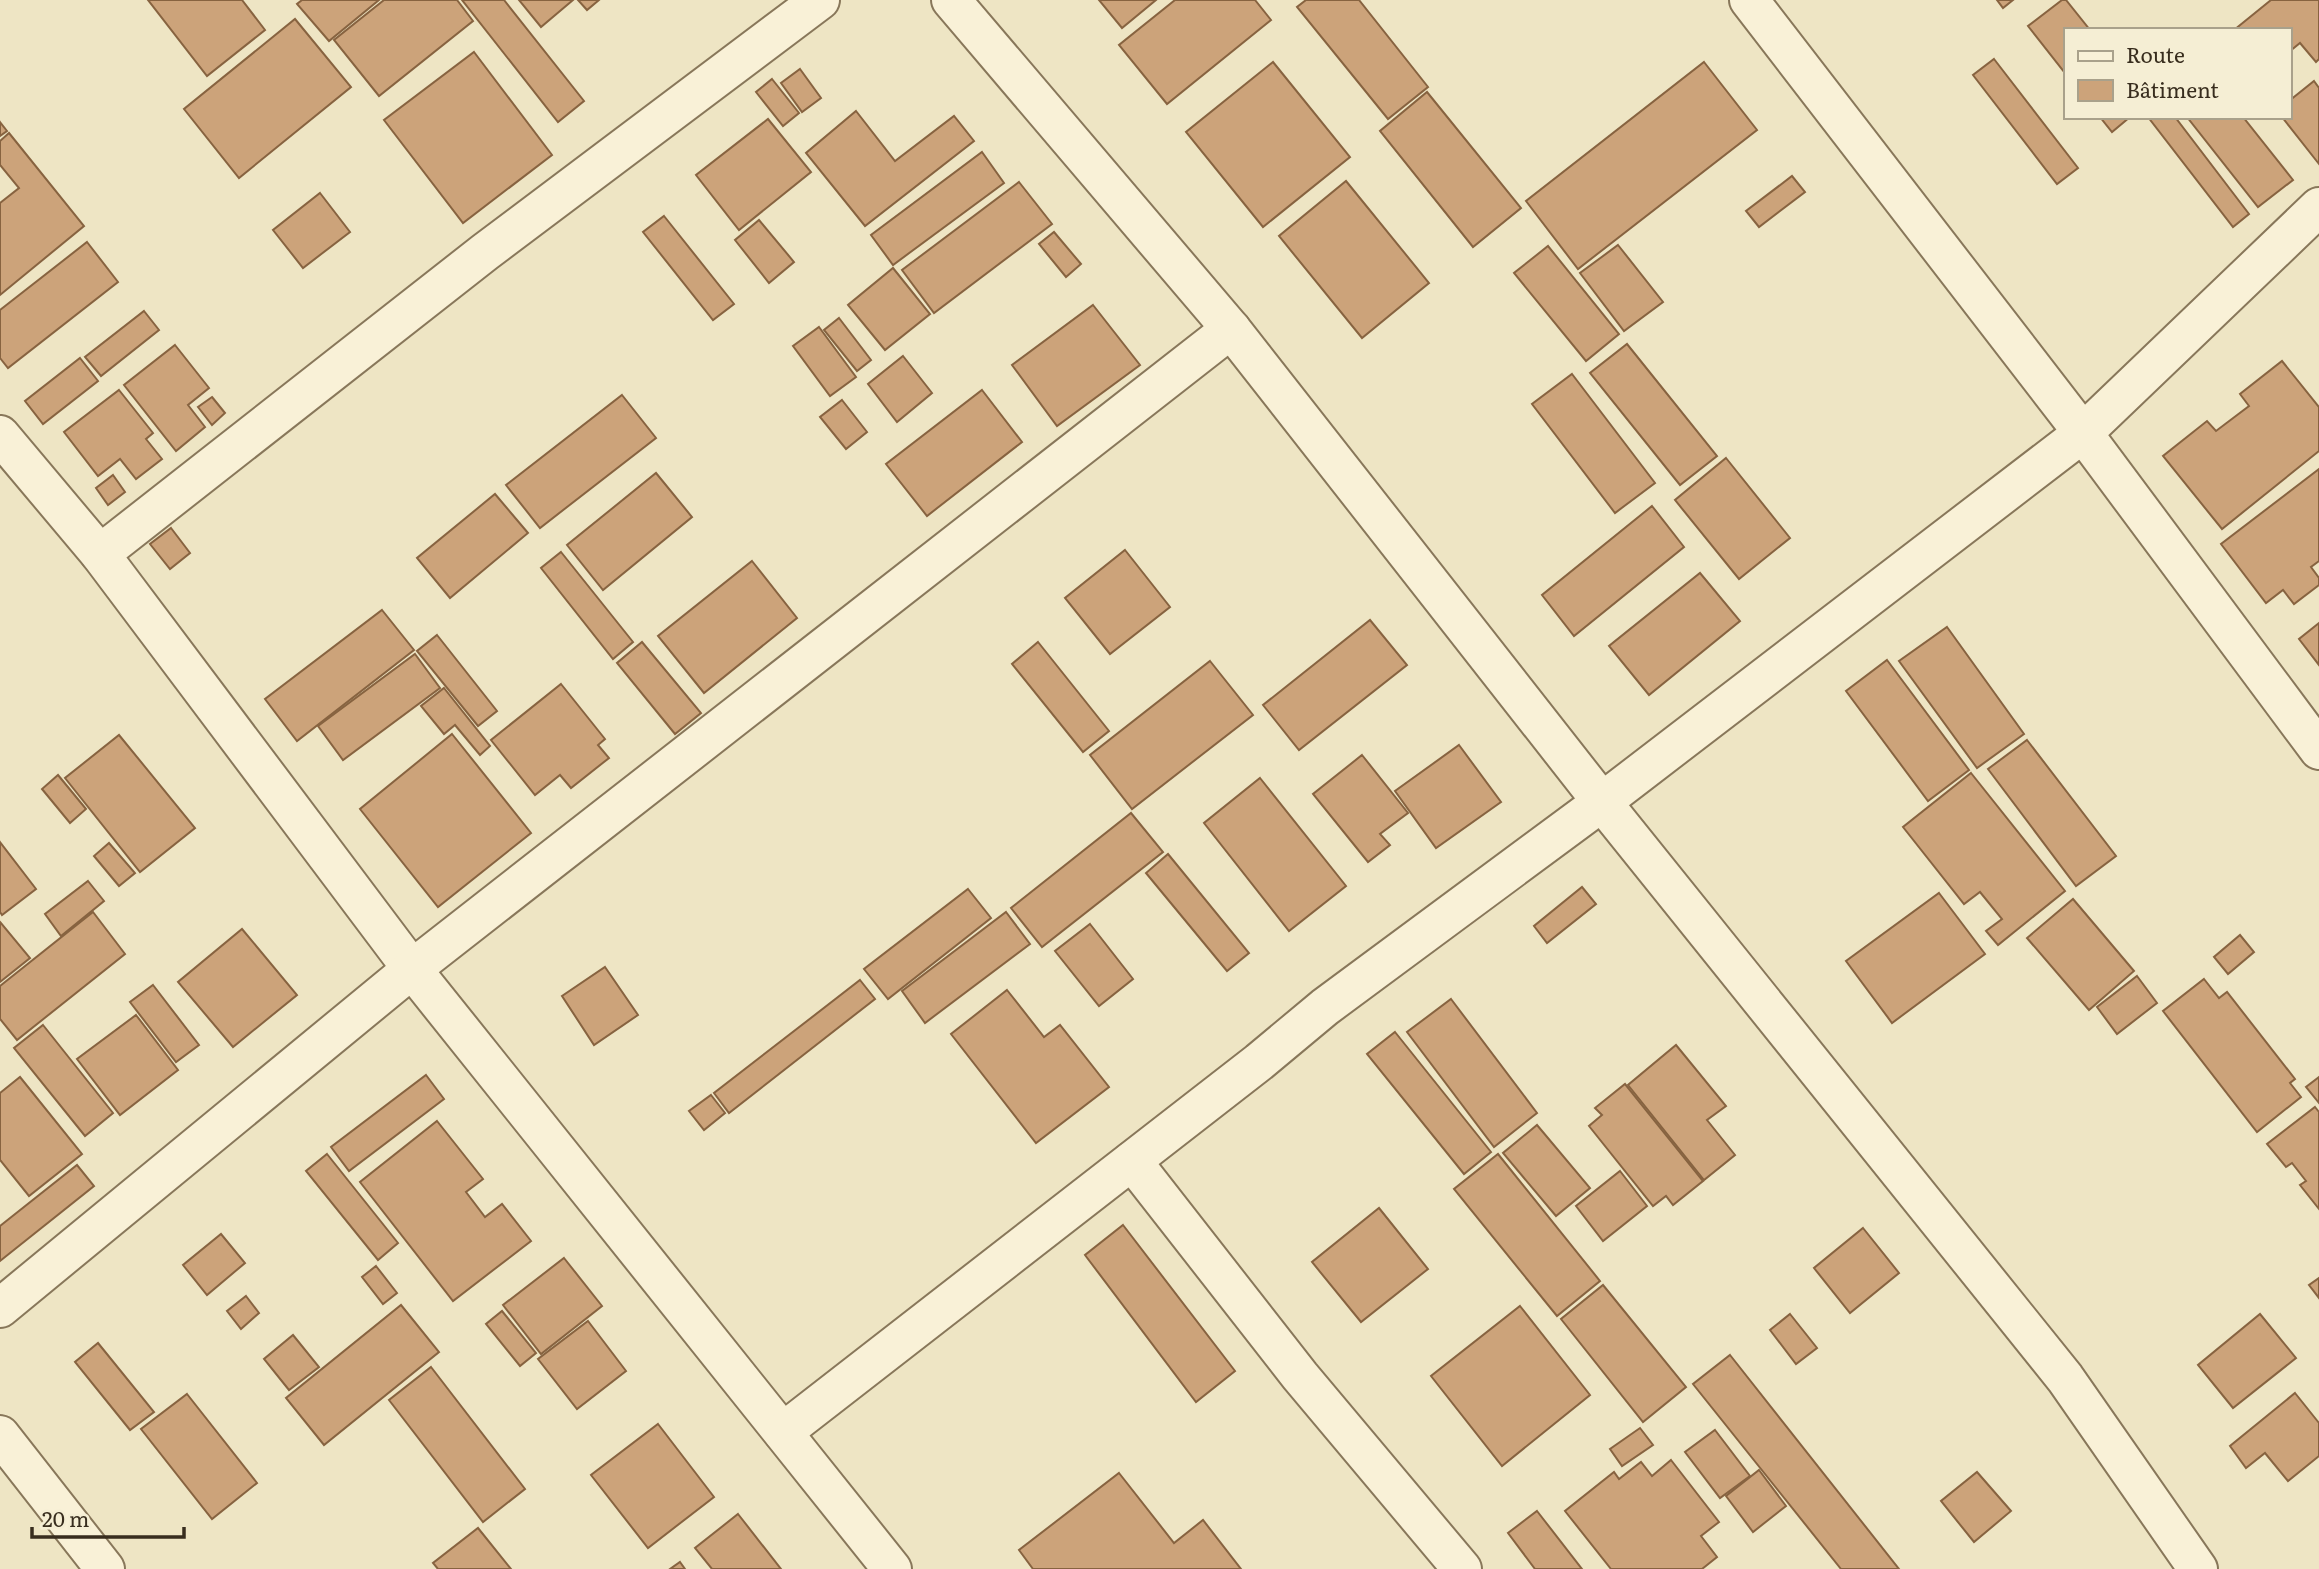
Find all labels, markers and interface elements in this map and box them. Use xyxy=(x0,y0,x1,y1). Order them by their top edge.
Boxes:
legend xyxy=(2064,28,2291,119)
text: Route xyxy=(2126,38,2185,69)
text: Bâtiment xyxy=(2126,73,2219,104)
scale bar xyxy=(32,1496,184,1540)
text: 20 m xyxy=(42,1502,89,1533)

